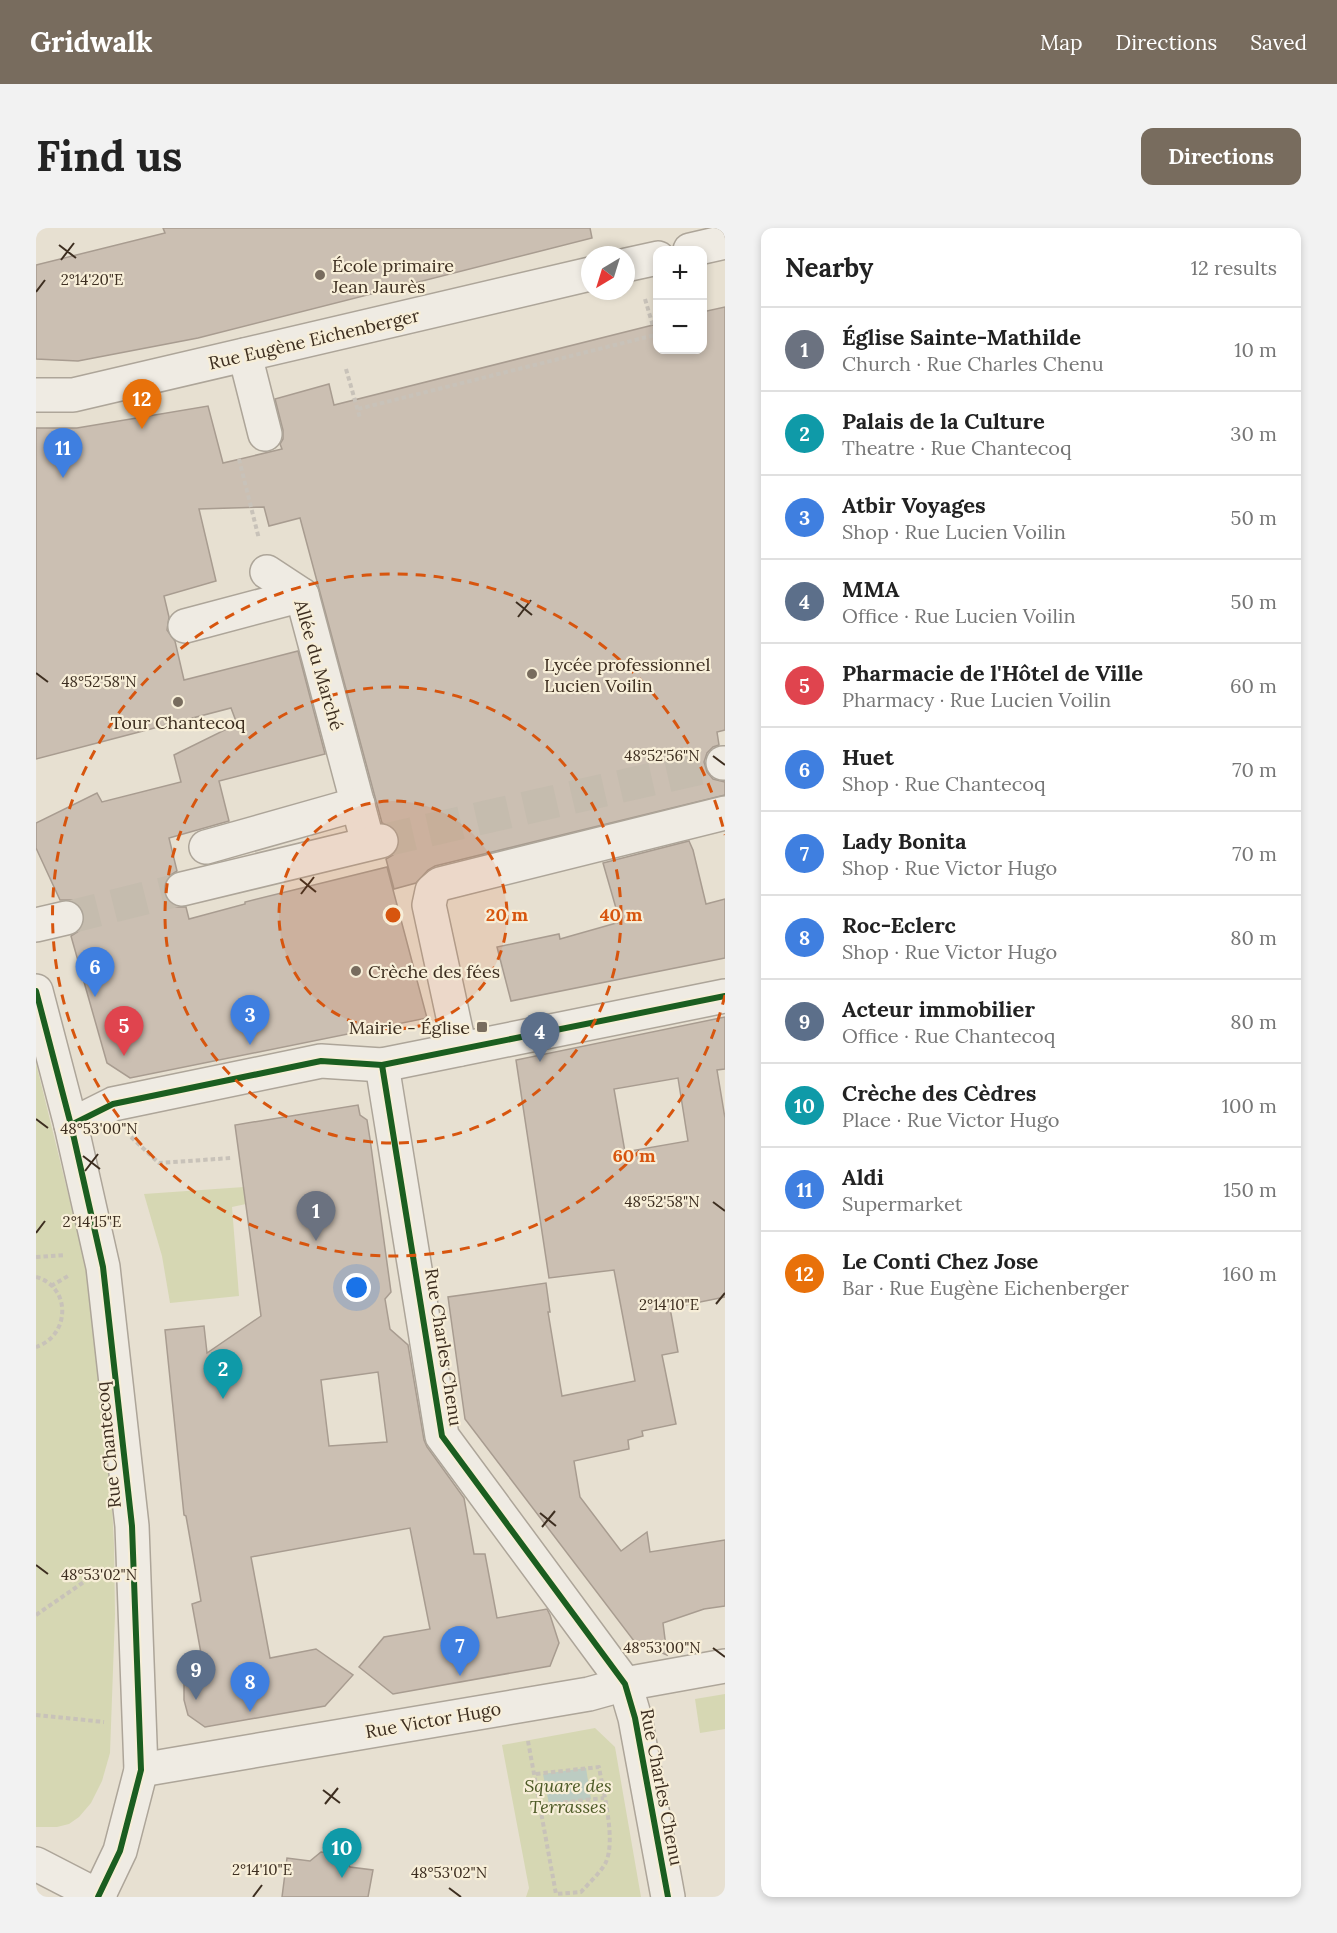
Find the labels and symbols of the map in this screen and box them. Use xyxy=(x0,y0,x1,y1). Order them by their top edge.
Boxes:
north arrow xyxy=(581,246,635,300)
place label: École primaire Jean Jaurès xyxy=(331,254,454,298)
marker: École primaire Jean Jaurès xyxy=(313,268,327,282)
text: 2°14'20"E xyxy=(61,270,123,289)
street label: Rue Eugène Eichenberger xyxy=(206,303,422,374)
pin: 12 xyxy=(122,380,162,429)
pin: 11 xyxy=(44,428,82,478)
street label: Allée du Marché xyxy=(289,596,349,733)
place label: Lycée professionnel Lucien Voilin xyxy=(544,653,710,697)
marker: Lycée professionnel Lucien Voilin xyxy=(525,667,539,681)
text: 48°52'58"N xyxy=(61,672,137,691)
marker: Tour Chantecoq xyxy=(171,695,185,709)
place label: Tour Chantecoq xyxy=(111,711,246,734)
text: 48°52'56"N xyxy=(624,746,700,765)
text: 20 m xyxy=(486,903,529,926)
text: 40 m xyxy=(600,903,643,926)
centre of rings xyxy=(383,905,403,925)
pin: 6 xyxy=(76,948,114,997)
place label: Crèche des fées xyxy=(368,960,500,983)
marker: Crèche des fées xyxy=(349,964,363,978)
pin: 3 xyxy=(230,996,270,1045)
pin: 5 xyxy=(104,1006,143,1056)
pin: 4 xyxy=(520,1012,560,1062)
place label: Mairie - Église xyxy=(349,1016,470,1039)
marker: Mairie - Église xyxy=(475,1020,489,1034)
text: 48°53'00"N xyxy=(60,1119,138,1138)
text: 60 m xyxy=(612,1144,656,1167)
pin: 1 xyxy=(296,1192,336,1241)
text: 48°52'58"N xyxy=(624,1192,700,1211)
text: 2°14'15"E xyxy=(63,1212,121,1231)
street label: Rue Charles Chenu xyxy=(420,1266,468,1428)
your location xyxy=(342,1273,371,1302)
text: 2°14'10"E xyxy=(639,1295,699,1314)
pin: 2 xyxy=(204,1350,243,1399)
street label: Rue Chantecoq xyxy=(90,1380,126,1509)
text: 48°53'02"N xyxy=(61,1565,137,1584)
pin: 7 xyxy=(440,1626,480,1676)
text: 48°53'00"N xyxy=(623,1638,701,1657)
pin: 9 xyxy=(176,1650,216,1700)
pin: 8 xyxy=(230,1662,270,1712)
street label: Rue Victor Hugo xyxy=(363,1697,503,1743)
street label: Rue Charles Chenu xyxy=(636,1707,689,1868)
park label: Square des Terrasses xyxy=(524,1774,612,1818)
pin: 10 xyxy=(322,1828,362,1878)
text: 2°14'10"E xyxy=(232,1860,292,1879)
text: 48°53'02"N xyxy=(411,1863,487,1882)

